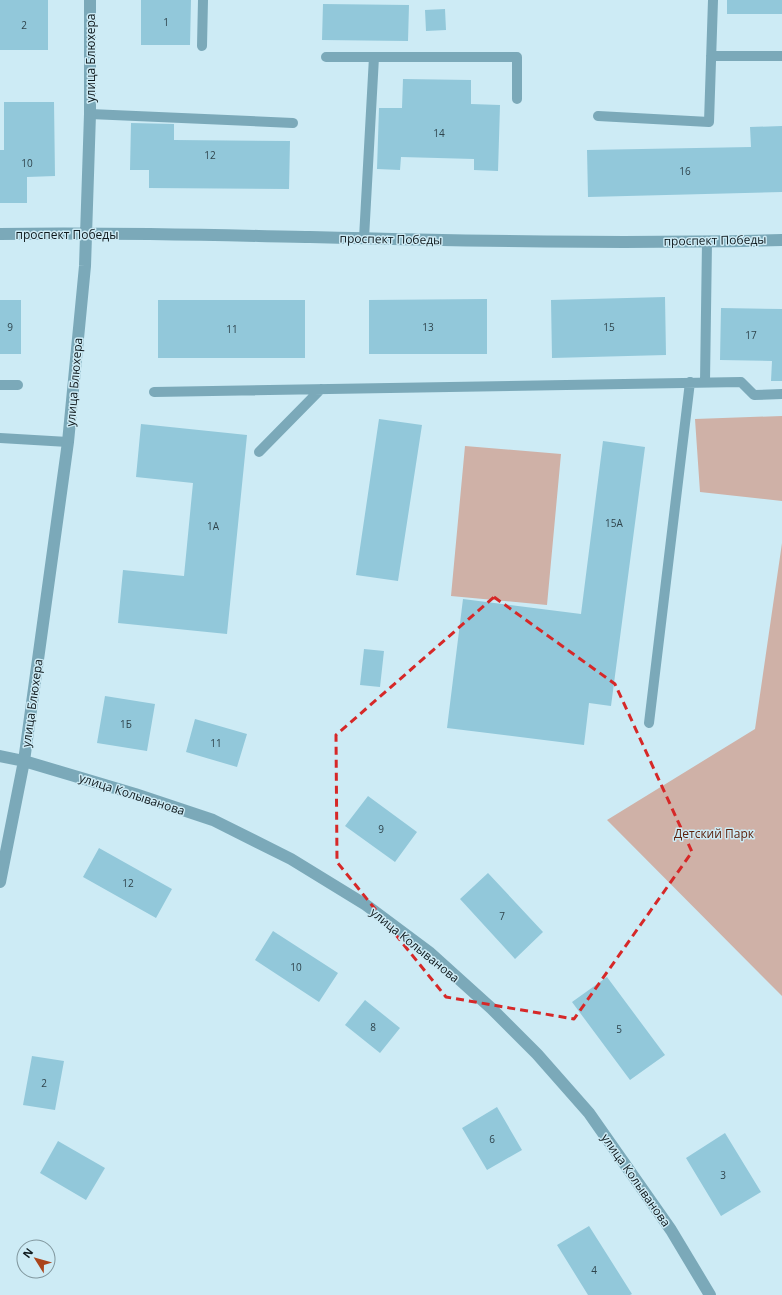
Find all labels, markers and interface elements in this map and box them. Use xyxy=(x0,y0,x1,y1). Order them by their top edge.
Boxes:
street label: улица Блюхера xyxy=(82,14,99,103)
house number: 1 xyxy=(163,15,169,29)
house number: 2 xyxy=(21,18,27,32)
house number: 14 xyxy=(433,126,445,140)
house number: 12 xyxy=(204,148,216,162)
house number: 10 xyxy=(21,156,33,170)
house number: 16 xyxy=(679,164,691,178)
street label: проспект Победы xyxy=(16,226,118,243)
street label: проспект Победы xyxy=(339,230,443,248)
street label: проспект Победы xyxy=(663,231,767,249)
house number: 9 xyxy=(7,320,13,334)
house number: 13 xyxy=(422,320,434,334)
house number: 15 xyxy=(603,320,615,334)
house number: 11 xyxy=(226,322,238,336)
house number: 17 xyxy=(745,328,757,342)
street label: улица Блюхера xyxy=(62,337,86,427)
house number: 15А xyxy=(605,516,624,530)
house number: 1А xyxy=(207,519,220,533)
street label: улица Блюхера xyxy=(17,658,47,748)
house number: 1Б xyxy=(120,717,132,731)
house number: 11 xyxy=(210,736,222,750)
street label: улица Колыванова xyxy=(77,769,187,819)
house number: 9 xyxy=(378,822,384,836)
park label: Детский Парк xyxy=(674,825,755,842)
house number: 12 xyxy=(122,876,134,890)
street label: улица Колыванова xyxy=(367,904,463,986)
house number: 7 xyxy=(499,909,505,923)
house number: 10 xyxy=(290,960,302,974)
house number: 8 xyxy=(370,1020,376,1034)
house number: 5 xyxy=(616,1022,622,1036)
house number: 2 xyxy=(41,1076,47,1090)
street label: улица Колыванова xyxy=(597,1130,675,1230)
house number: 6 xyxy=(489,1132,495,1146)
house number: 3 xyxy=(720,1168,726,1182)
north arrow xyxy=(16,1239,56,1279)
text: N xyxy=(19,1245,36,1261)
house number: 4 xyxy=(591,1263,597,1277)

